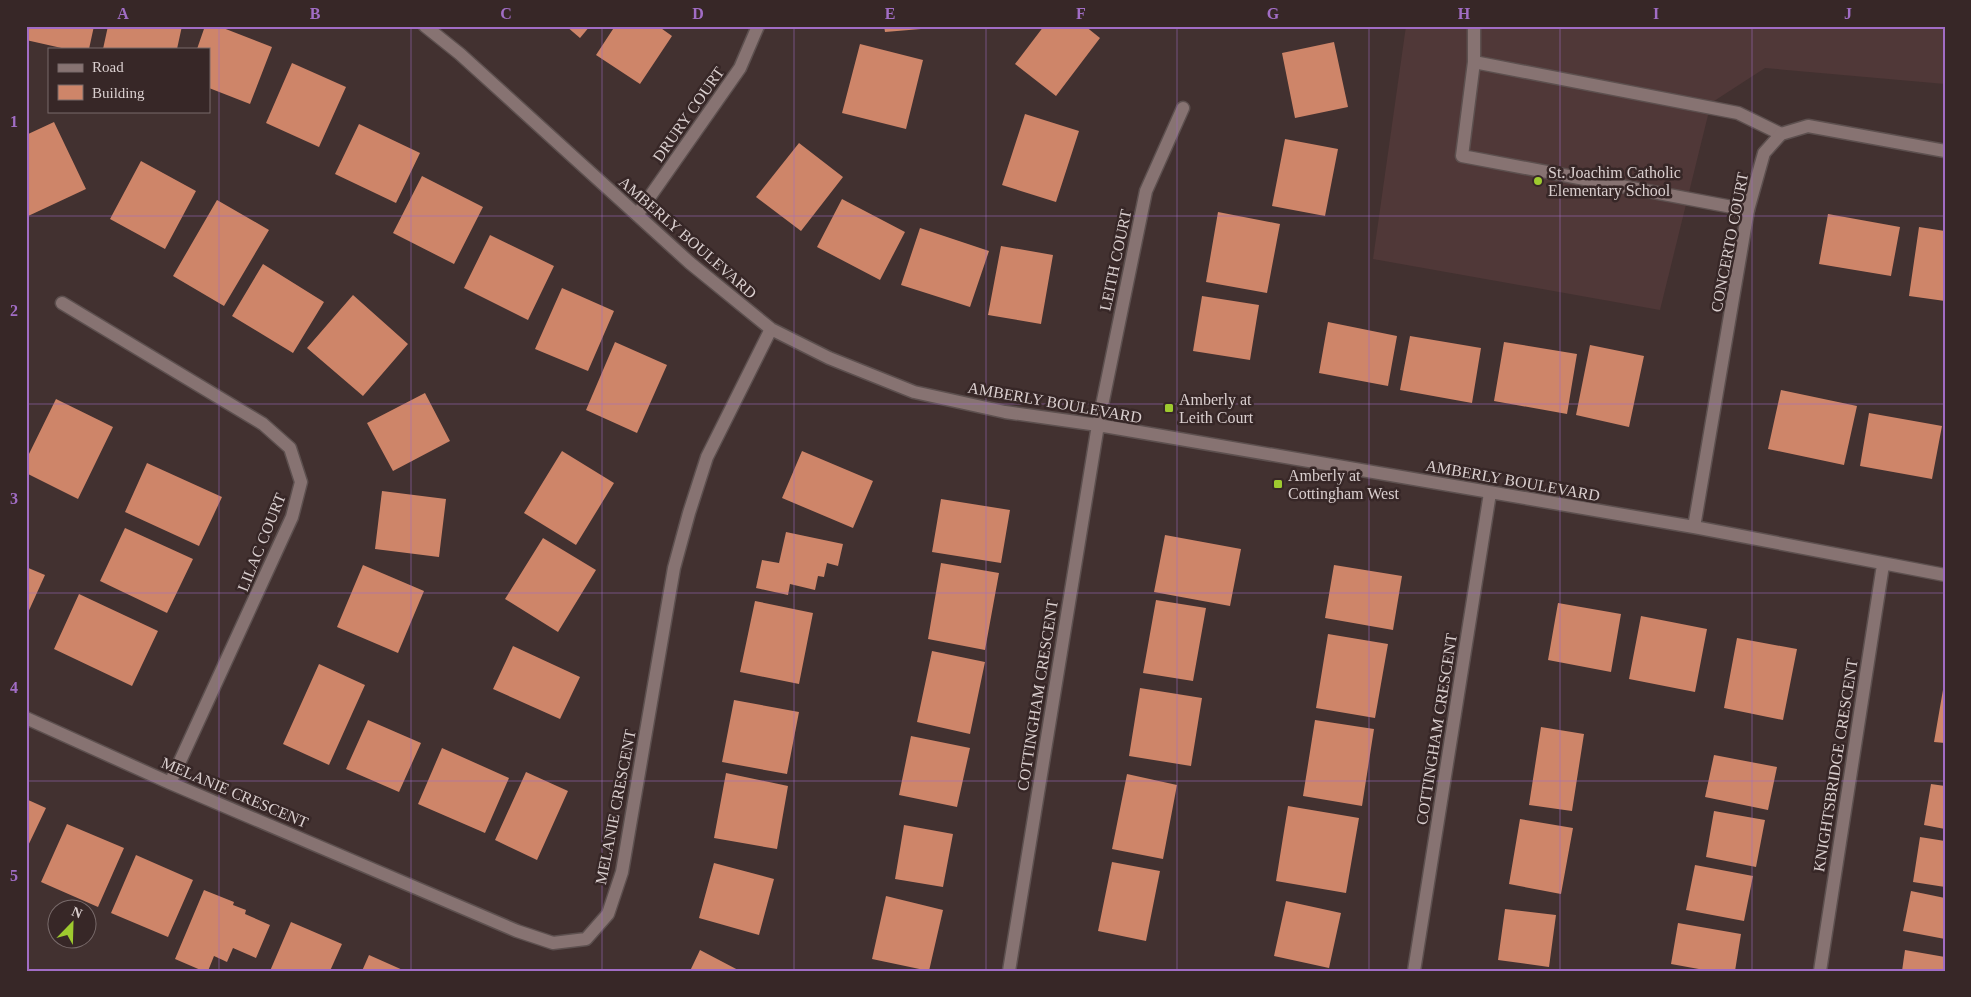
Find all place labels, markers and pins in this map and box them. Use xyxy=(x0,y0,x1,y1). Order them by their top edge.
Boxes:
place label: St. Joachim Catholic Elementary School xyxy=(1548,164,1681,200)
marker: St. Joachim Catholic Elementary School xyxy=(1532,175,1544,187)
place label: Amberly at Leith Court xyxy=(1179,391,1254,426)
marker: Amberly at Leith Court xyxy=(1163,402,1175,414)
place label: Amberly at Cottingham West xyxy=(1288,467,1399,503)
marker: Amberly at Cottingham West xyxy=(1272,478,1284,490)

